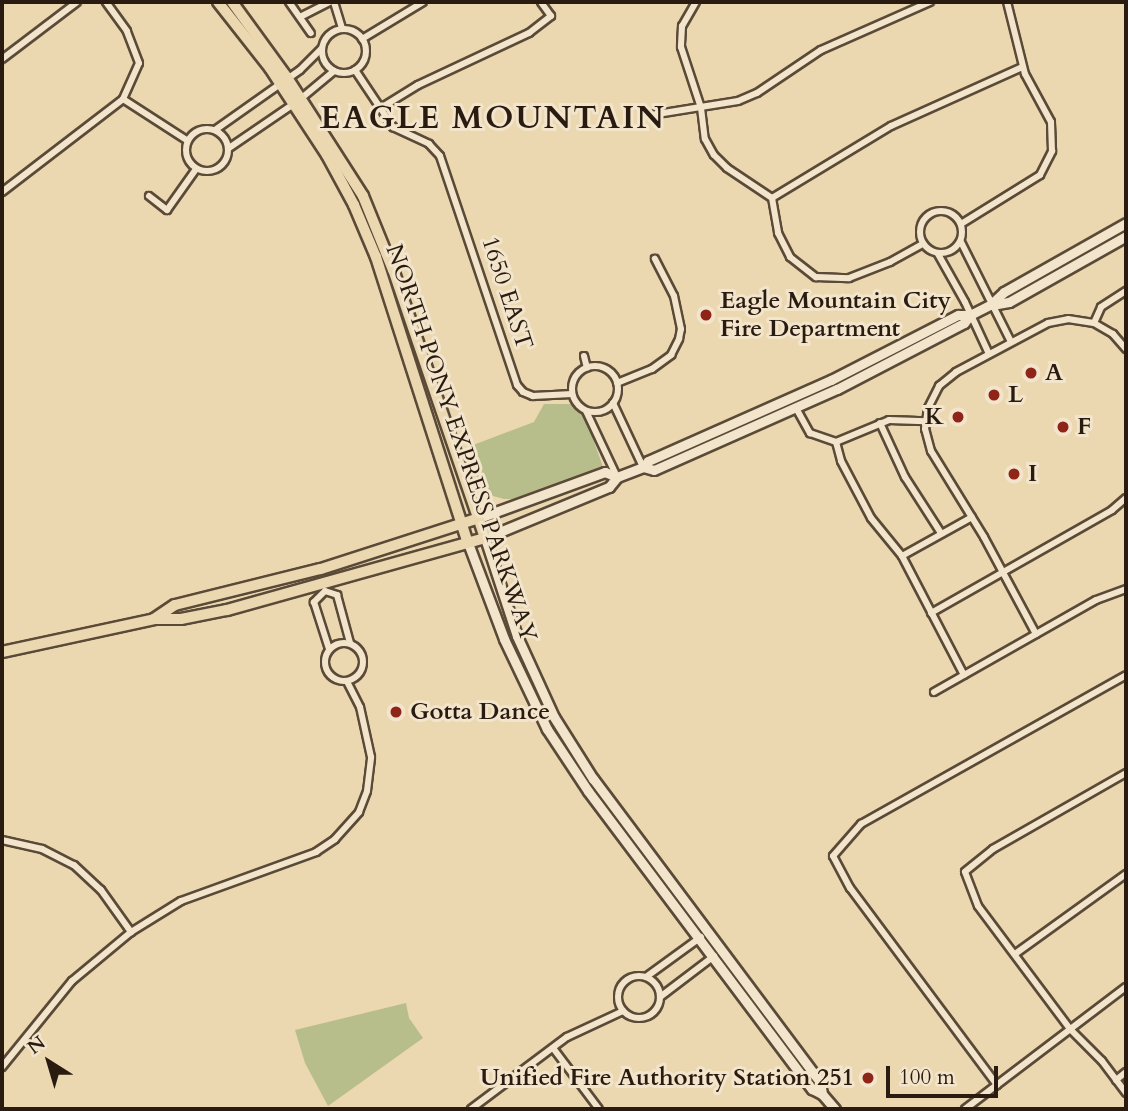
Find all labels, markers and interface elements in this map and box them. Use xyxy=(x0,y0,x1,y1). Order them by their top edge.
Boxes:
district label: EAGLE MOUNTAIN xyxy=(322,99,664,137)
street label: 1650 EAST xyxy=(475,233,539,353)
street label: NORTH PONY EXPRESS PARKWAY xyxy=(379,240,543,646)
place label: Eagle Mountain City Fire Department xyxy=(720,287,951,343)
marker: Eagle Mountain City Fire Department xyxy=(698,307,714,323)
place label: A xyxy=(1045,359,1063,387)
marker: A xyxy=(1023,365,1039,381)
place label: L xyxy=(1008,381,1023,409)
marker: L xyxy=(986,387,1002,403)
place label: K xyxy=(925,403,944,431)
marker: K xyxy=(950,409,966,425)
place label: F xyxy=(1077,413,1091,441)
marker: F xyxy=(1055,419,1071,435)
place label: I xyxy=(1028,460,1037,488)
marker: I xyxy=(1006,466,1022,482)
place label: Gotta Dance xyxy=(410,698,550,726)
marker: Gotta Dance xyxy=(388,704,404,720)
north arrow xyxy=(14,1027,84,1097)
text: N xyxy=(22,1030,51,1061)
scale bar xyxy=(890,1052,1002,1096)
text: 100 m xyxy=(899,1063,955,1092)
place label: Unified Fire Authority Station 251 xyxy=(480,1064,854,1092)
marker: Unified Fire Authority Station 251 xyxy=(860,1070,876,1086)

